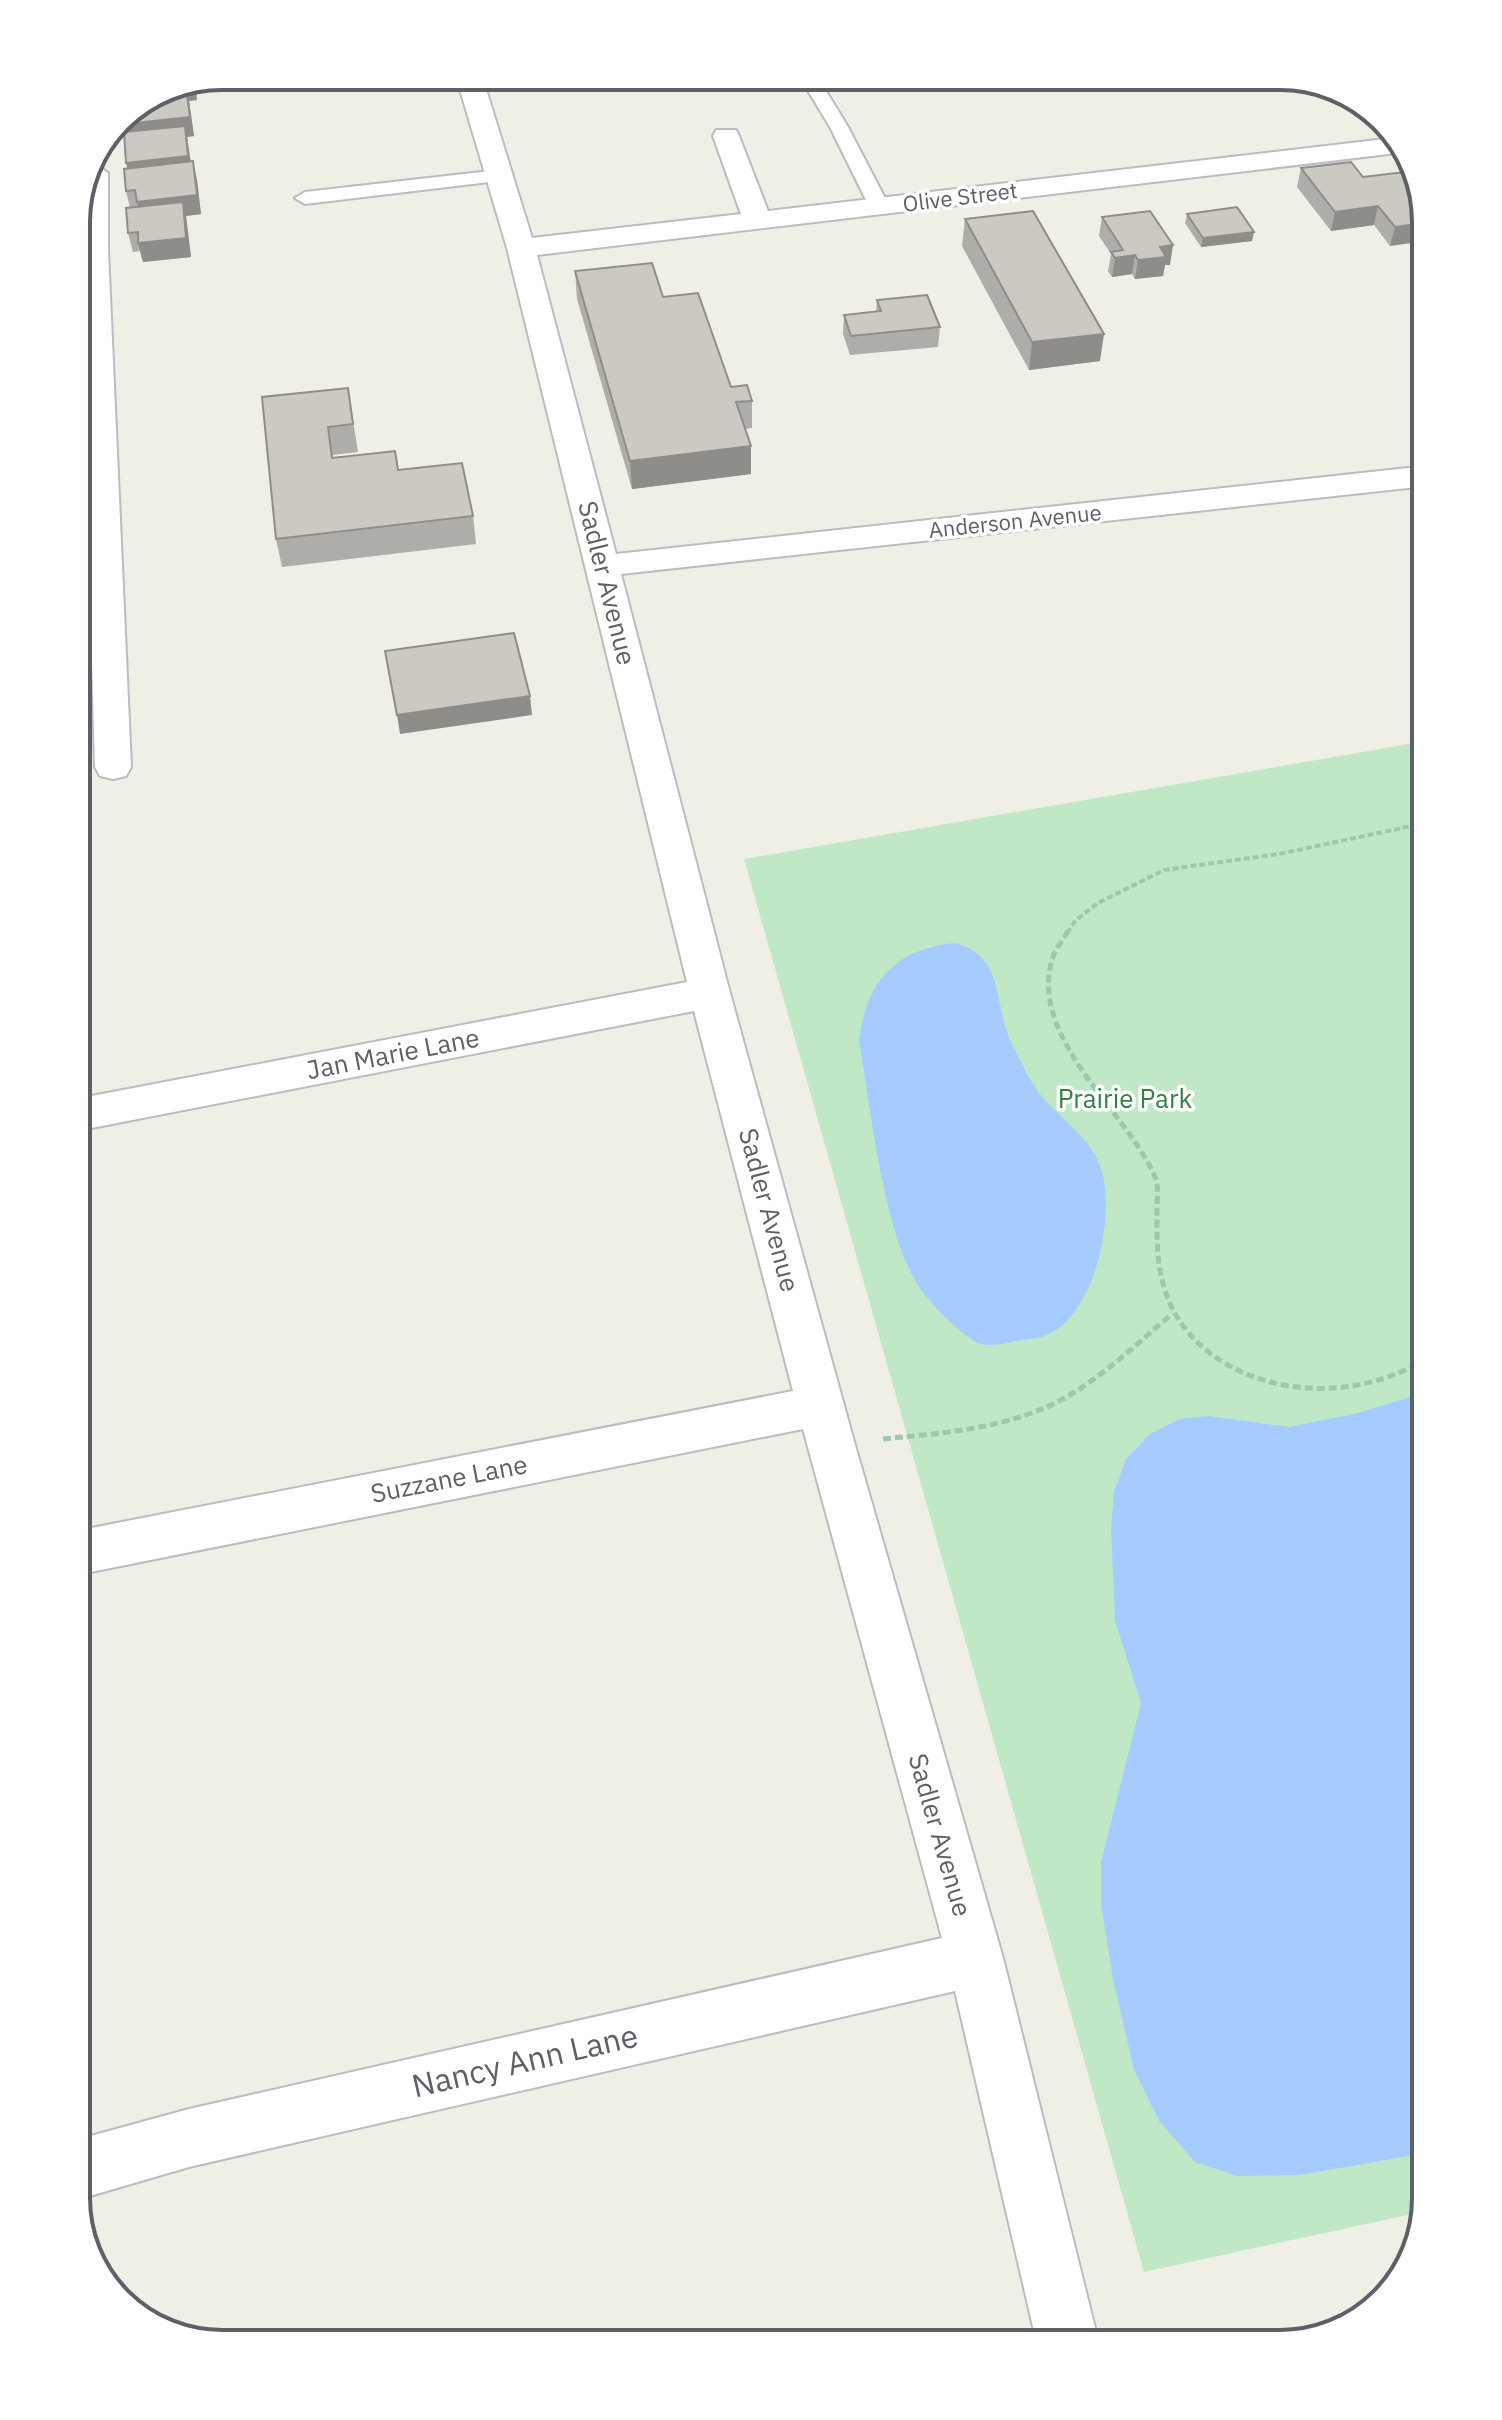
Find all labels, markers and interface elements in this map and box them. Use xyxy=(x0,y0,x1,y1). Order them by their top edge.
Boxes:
street label: Olive Street xyxy=(901,175,1019,218)
street label: Sadler Avenue xyxy=(571,497,645,668)
street label: Anderson Avenue xyxy=(927,497,1103,544)
street label: Jan Marie Lane xyxy=(303,1020,482,1086)
park label: Prairie Park xyxy=(1058,1081,1192,1115)
street label: Sadler Avenue xyxy=(732,1124,808,1295)
street label: Suzzane Lane xyxy=(368,1446,530,1510)
street label: Sadler Avenue xyxy=(901,1749,980,1920)
street label: Nancy Ann Lane xyxy=(408,2014,642,2106)

